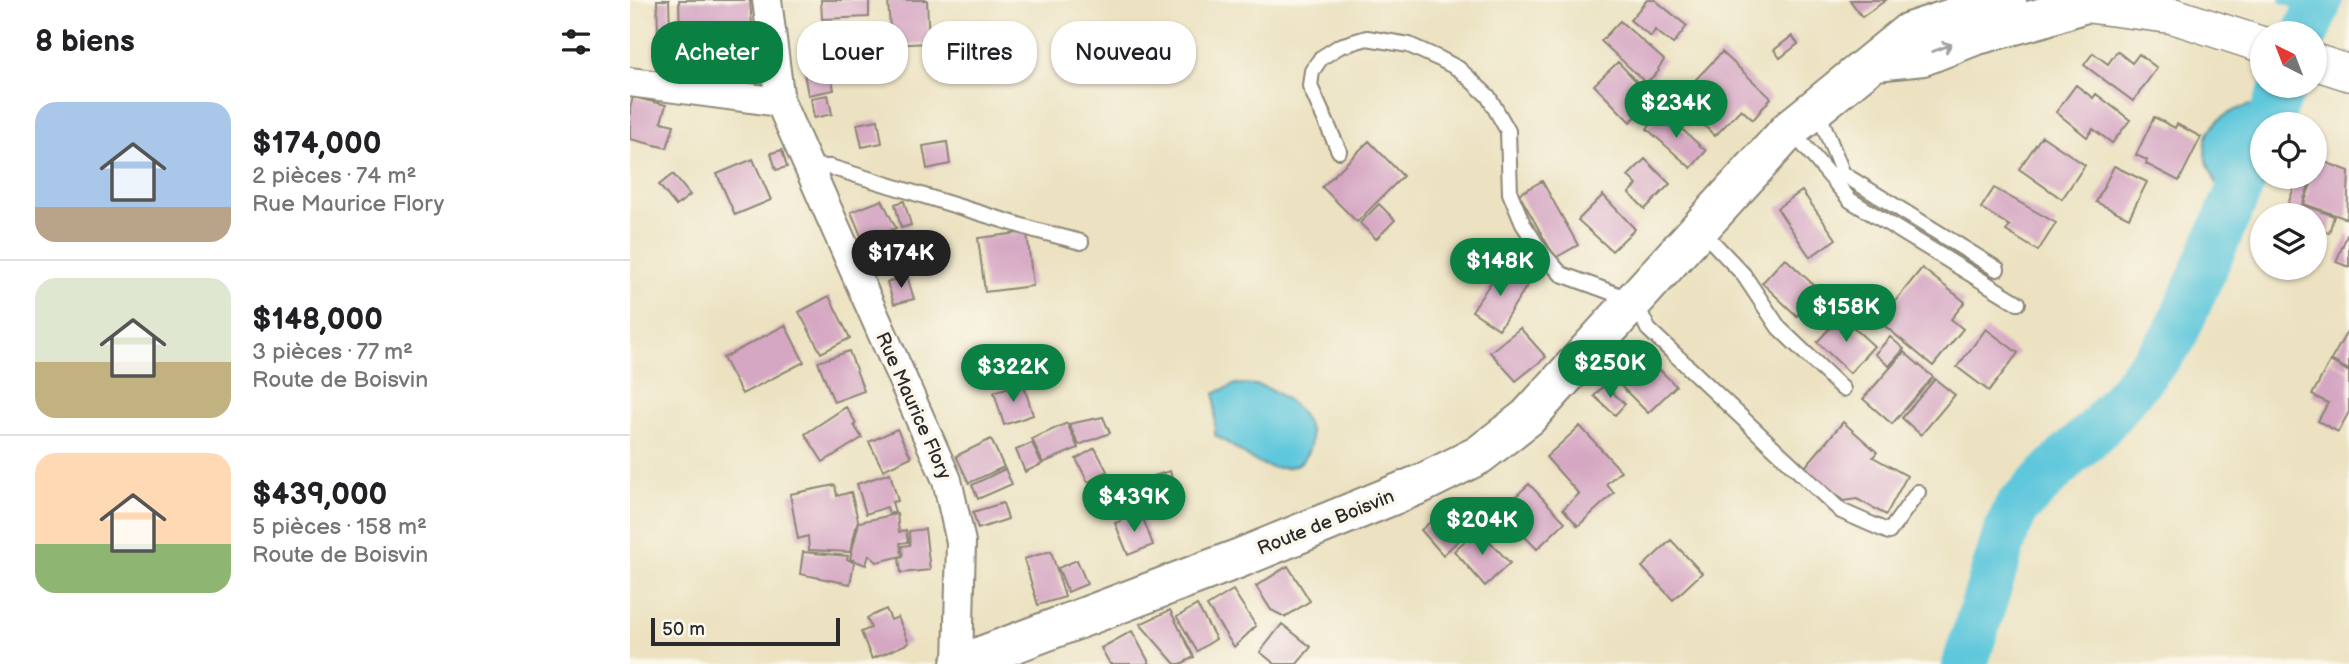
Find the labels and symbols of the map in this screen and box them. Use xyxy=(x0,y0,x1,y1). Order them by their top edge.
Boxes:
north arrow xyxy=(2250,21,2328,98)
one-way arrow xyxy=(1931,41,1953,54)
pin: $234K xyxy=(1627,80,1725,140)
pin: $174K xyxy=(852,230,950,290)
pin: $148K xyxy=(1451,238,1549,298)
pin: $158K xyxy=(1797,284,1895,344)
street label: Rue Maurice Flory xyxy=(870,329,956,484)
pin: $250K xyxy=(1561,340,1659,400)
pin: $322K xyxy=(964,344,1062,404)
pin: $439K xyxy=(1085,475,1183,534)
street label: Route de Boisvin xyxy=(1254,485,1398,561)
pin: $204K xyxy=(1433,498,1531,557)
scale bar xyxy=(651,615,840,647)

